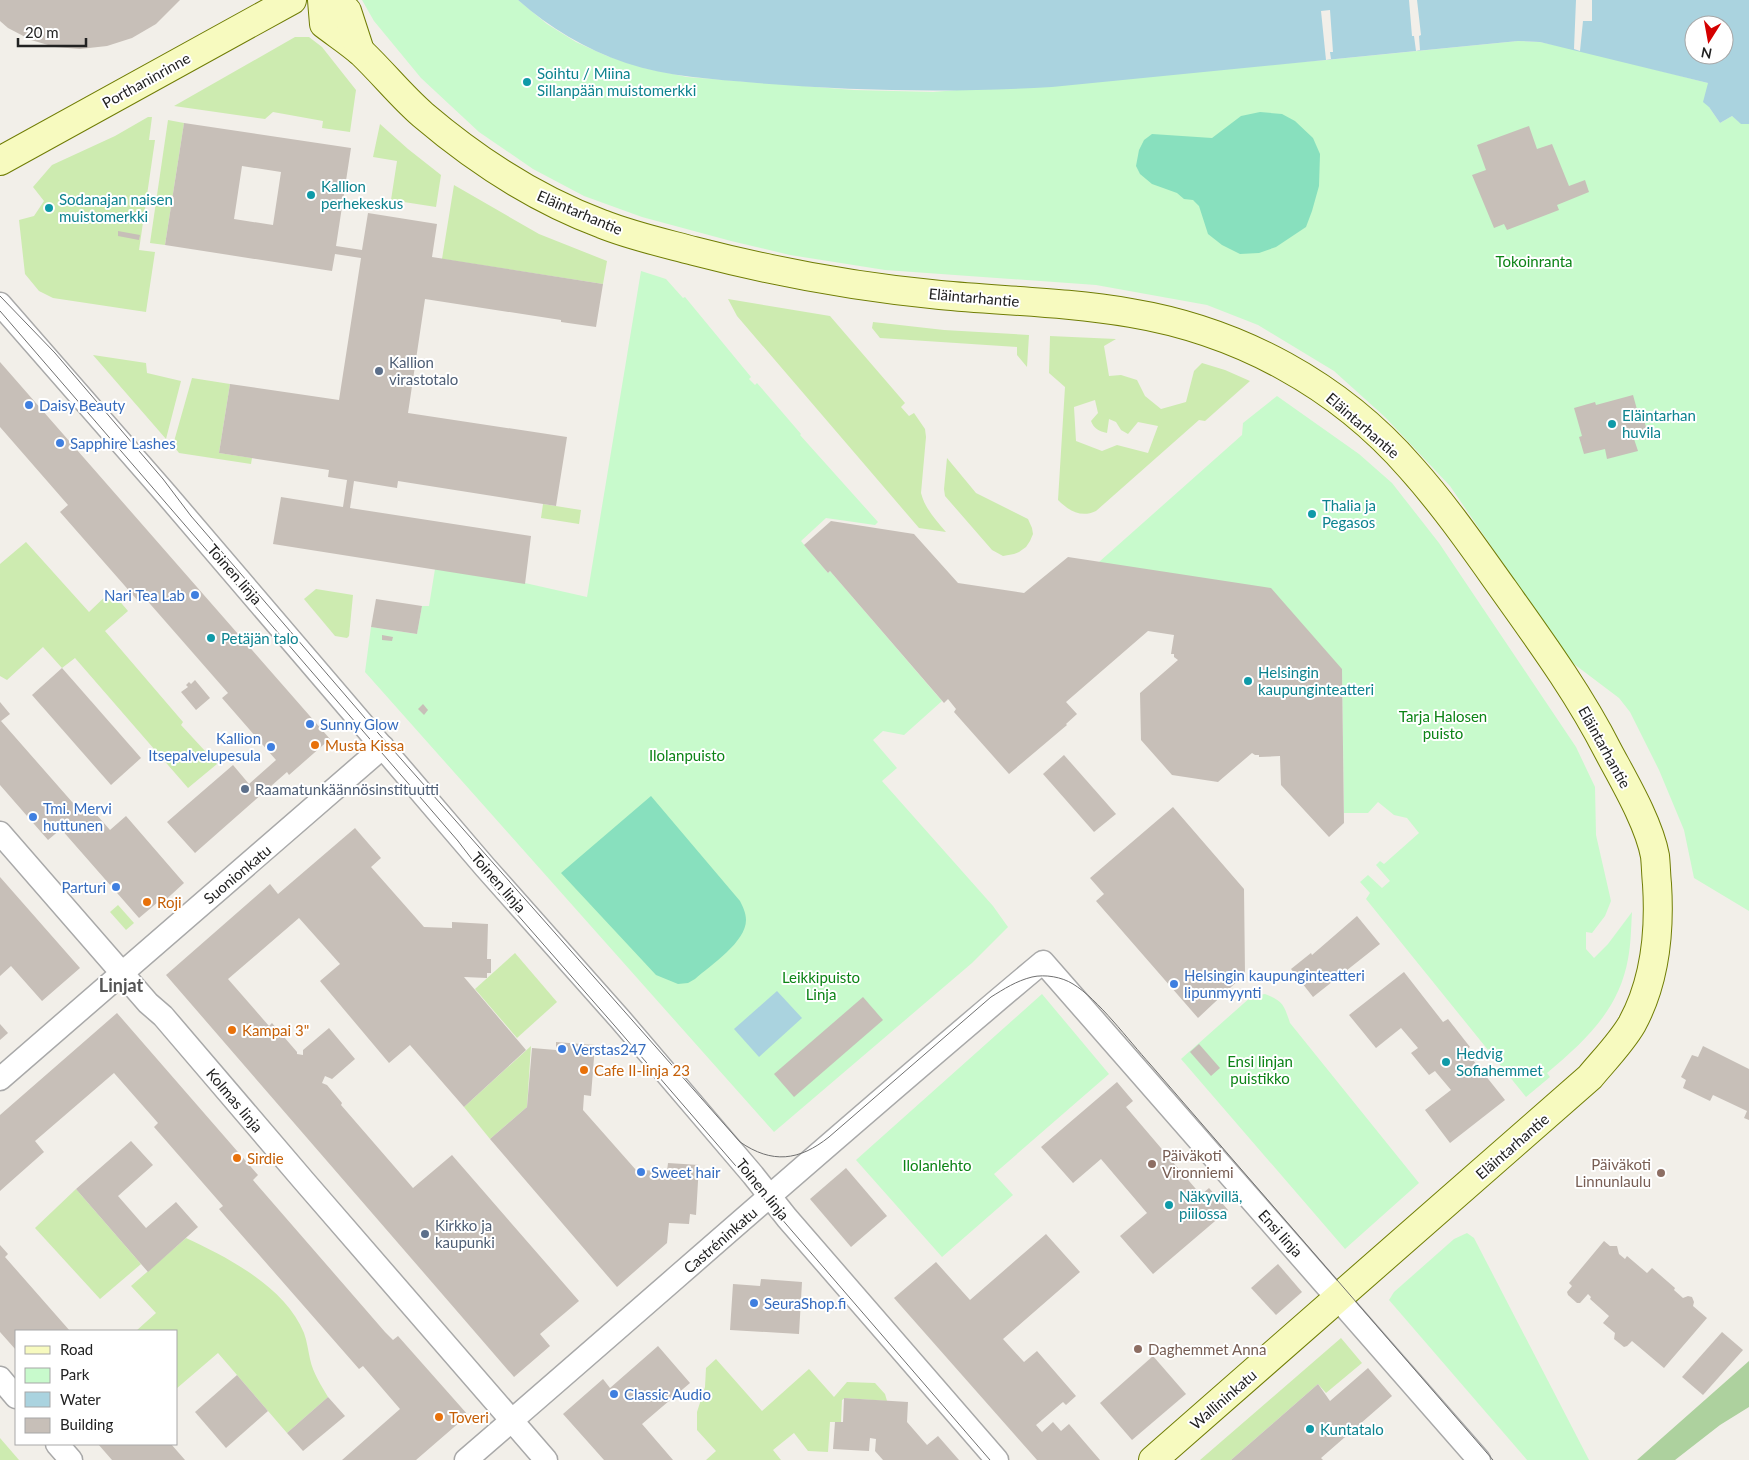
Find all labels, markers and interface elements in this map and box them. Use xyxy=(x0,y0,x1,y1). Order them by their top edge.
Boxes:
scale bar xyxy=(18,15,85,47)
north arrow xyxy=(1684,15,1734,65)
text: 20 m xyxy=(25,23,59,41)
text: N xyxy=(1700,44,1713,63)
street label: Porthaninrinne xyxy=(99,48,193,112)
place label: Soihtu / Miina Sillanpään muistomerkki xyxy=(537,64,696,99)
marker: Soihtu / Miina Sillanpään muistomerkki xyxy=(521,76,533,88)
place label: Kallion perhekeskus xyxy=(321,177,403,212)
street label: Eläintarhantie xyxy=(535,186,625,238)
marker: Kallion perhekeskus xyxy=(305,189,317,201)
place label: Sodanajan naisen muistomerkki xyxy=(59,190,173,225)
marker: Sodanajan naisen muistomerkki xyxy=(43,202,55,214)
park label: Tokoinranta xyxy=(1495,252,1573,270)
street label: Eläintarhantie xyxy=(928,284,1020,310)
place label: Kallion virastotalo xyxy=(389,353,458,388)
marker: Kallion virastotalo xyxy=(373,365,385,377)
street label: Eläintarhantie xyxy=(1323,388,1403,462)
place label: Daisy Beauty xyxy=(39,396,126,414)
marker: Daisy Beauty xyxy=(23,399,35,411)
place label: Eläintarhan huvila xyxy=(1622,406,1696,441)
marker: Eläintarhan huvila xyxy=(1606,418,1618,430)
place label: Sapphire Lashes xyxy=(70,434,176,452)
marker: Sapphire Lashes xyxy=(54,437,66,449)
place label: Thalia ja Pegasos xyxy=(1322,496,1376,531)
marker: Thalia ja Pegasos xyxy=(1306,508,1318,520)
street label: Toinen linja xyxy=(204,540,266,608)
place label: Nari Tea Lab xyxy=(104,586,185,604)
marker: Nari Tea Lab xyxy=(189,589,201,601)
place label: Petäjän talo xyxy=(221,629,298,647)
marker: Petäjän talo xyxy=(205,632,217,644)
place label: Helsingin kaupunginteatteri xyxy=(1258,663,1374,698)
marker: Helsingin kaupunginteatteri xyxy=(1242,675,1254,687)
street label: Eläintarhantie xyxy=(1575,703,1635,791)
park label: Tarja Halosen puisto xyxy=(1399,707,1487,742)
place label: Sunny Glow xyxy=(320,715,399,733)
marker: Sunny Glow xyxy=(304,718,316,730)
place label: Kallion Itsepalvelupesula xyxy=(148,729,261,764)
place label: Musta Kissa xyxy=(325,736,404,754)
marker: Musta Kissa xyxy=(309,739,321,751)
marker: Kallion Itsepalvelupesula xyxy=(265,741,277,753)
park label: Ilolanpuisto xyxy=(649,746,725,764)
place label: Raamatunkäännösinstituutti xyxy=(255,780,439,798)
marker: Raamatunkäännösinstituutti xyxy=(239,783,251,795)
place label: Tmi. Mervi huttunen xyxy=(43,799,112,834)
marker: Tmi. Mervi huttunen xyxy=(27,811,39,823)
street label: Suonionkatu xyxy=(200,841,274,907)
street label: Toinen linja xyxy=(468,848,530,916)
place label: Parturi xyxy=(62,878,106,896)
marker: Parturi xyxy=(110,881,122,893)
place label: Roji xyxy=(157,893,182,911)
marker: Roji xyxy=(141,896,153,908)
place label: Helsingin kaupunginteatteri lipunmyynti xyxy=(1184,966,1365,1001)
park label: Leikkipuisto Linja xyxy=(782,968,860,1003)
district label: Linjat xyxy=(99,974,143,996)
marker: Helsingin kaupunginteatteri lipunmyynti xyxy=(1168,978,1180,990)
place label: Kampai 3" xyxy=(242,1021,309,1039)
marker: Kampai 3" xyxy=(226,1024,238,1036)
place label: Verstas247 xyxy=(572,1040,647,1058)
marker: Verstas247 xyxy=(556,1043,568,1055)
place label: Hedvig Sofiahemmet xyxy=(1456,1044,1543,1079)
park label: Ensi linjan puistikko xyxy=(1227,1052,1293,1087)
marker: Hedvig Sofiahemmet xyxy=(1440,1056,1452,1068)
place label: Cafe II-linja 23 xyxy=(594,1061,690,1079)
street label: Kolmas linja xyxy=(203,1064,267,1136)
marker: Cafe II-linja 23 xyxy=(578,1064,590,1076)
street label: Eläintarhantie xyxy=(1472,1109,1552,1183)
place label: Päiväkoti Vironniemi xyxy=(1162,1146,1234,1181)
place label: Sirdie xyxy=(247,1149,284,1167)
marker: Sirdie xyxy=(231,1152,243,1164)
street label: Toinen linja xyxy=(733,1155,793,1223)
place label: Päiväkoti Linnunlaulu xyxy=(1575,1155,1651,1190)
park label: Ilolanlehto xyxy=(902,1156,972,1174)
marker: Päiväkoti Vironniemi xyxy=(1146,1158,1158,1170)
place label: Sweet hair xyxy=(651,1163,721,1181)
marker: Sweet hair xyxy=(635,1166,647,1178)
marker: Päiväkoti Linnunlaulu xyxy=(1655,1167,1667,1179)
place label: Näkyvillä, piilossa xyxy=(1179,1187,1242,1222)
marker: Näkyvillä, piilossa xyxy=(1163,1199,1175,1211)
street label: Castréninkatu xyxy=(680,1203,760,1277)
street label: Ensi linja xyxy=(1255,1206,1307,1260)
place label: Kirkko ja kaupunki xyxy=(435,1216,495,1251)
marker: Kirkko ja kaupunki xyxy=(419,1228,431,1240)
place label: SeuraShop.fi xyxy=(764,1294,846,1312)
marker: SeuraShop.fi xyxy=(748,1297,760,1309)
legend xyxy=(15,1330,178,1445)
text: Road xyxy=(60,1340,93,1358)
place label: Daghemmet Anna xyxy=(1148,1340,1266,1358)
marker: Daghemmet Anna xyxy=(1132,1343,1144,1355)
text: Park xyxy=(60,1365,90,1383)
street label: Wallininkatu xyxy=(1186,1365,1260,1433)
place label: Classic Audio xyxy=(624,1385,711,1403)
marker: Classic Audio xyxy=(608,1388,620,1400)
text: Water xyxy=(60,1390,101,1408)
place label: Toveri xyxy=(449,1408,489,1426)
marker: Toveri xyxy=(433,1411,445,1423)
text: Building xyxy=(60,1415,113,1433)
place label: Kuntatalo xyxy=(1320,1420,1384,1438)
marker: Kuntatalo xyxy=(1304,1423,1316,1435)

